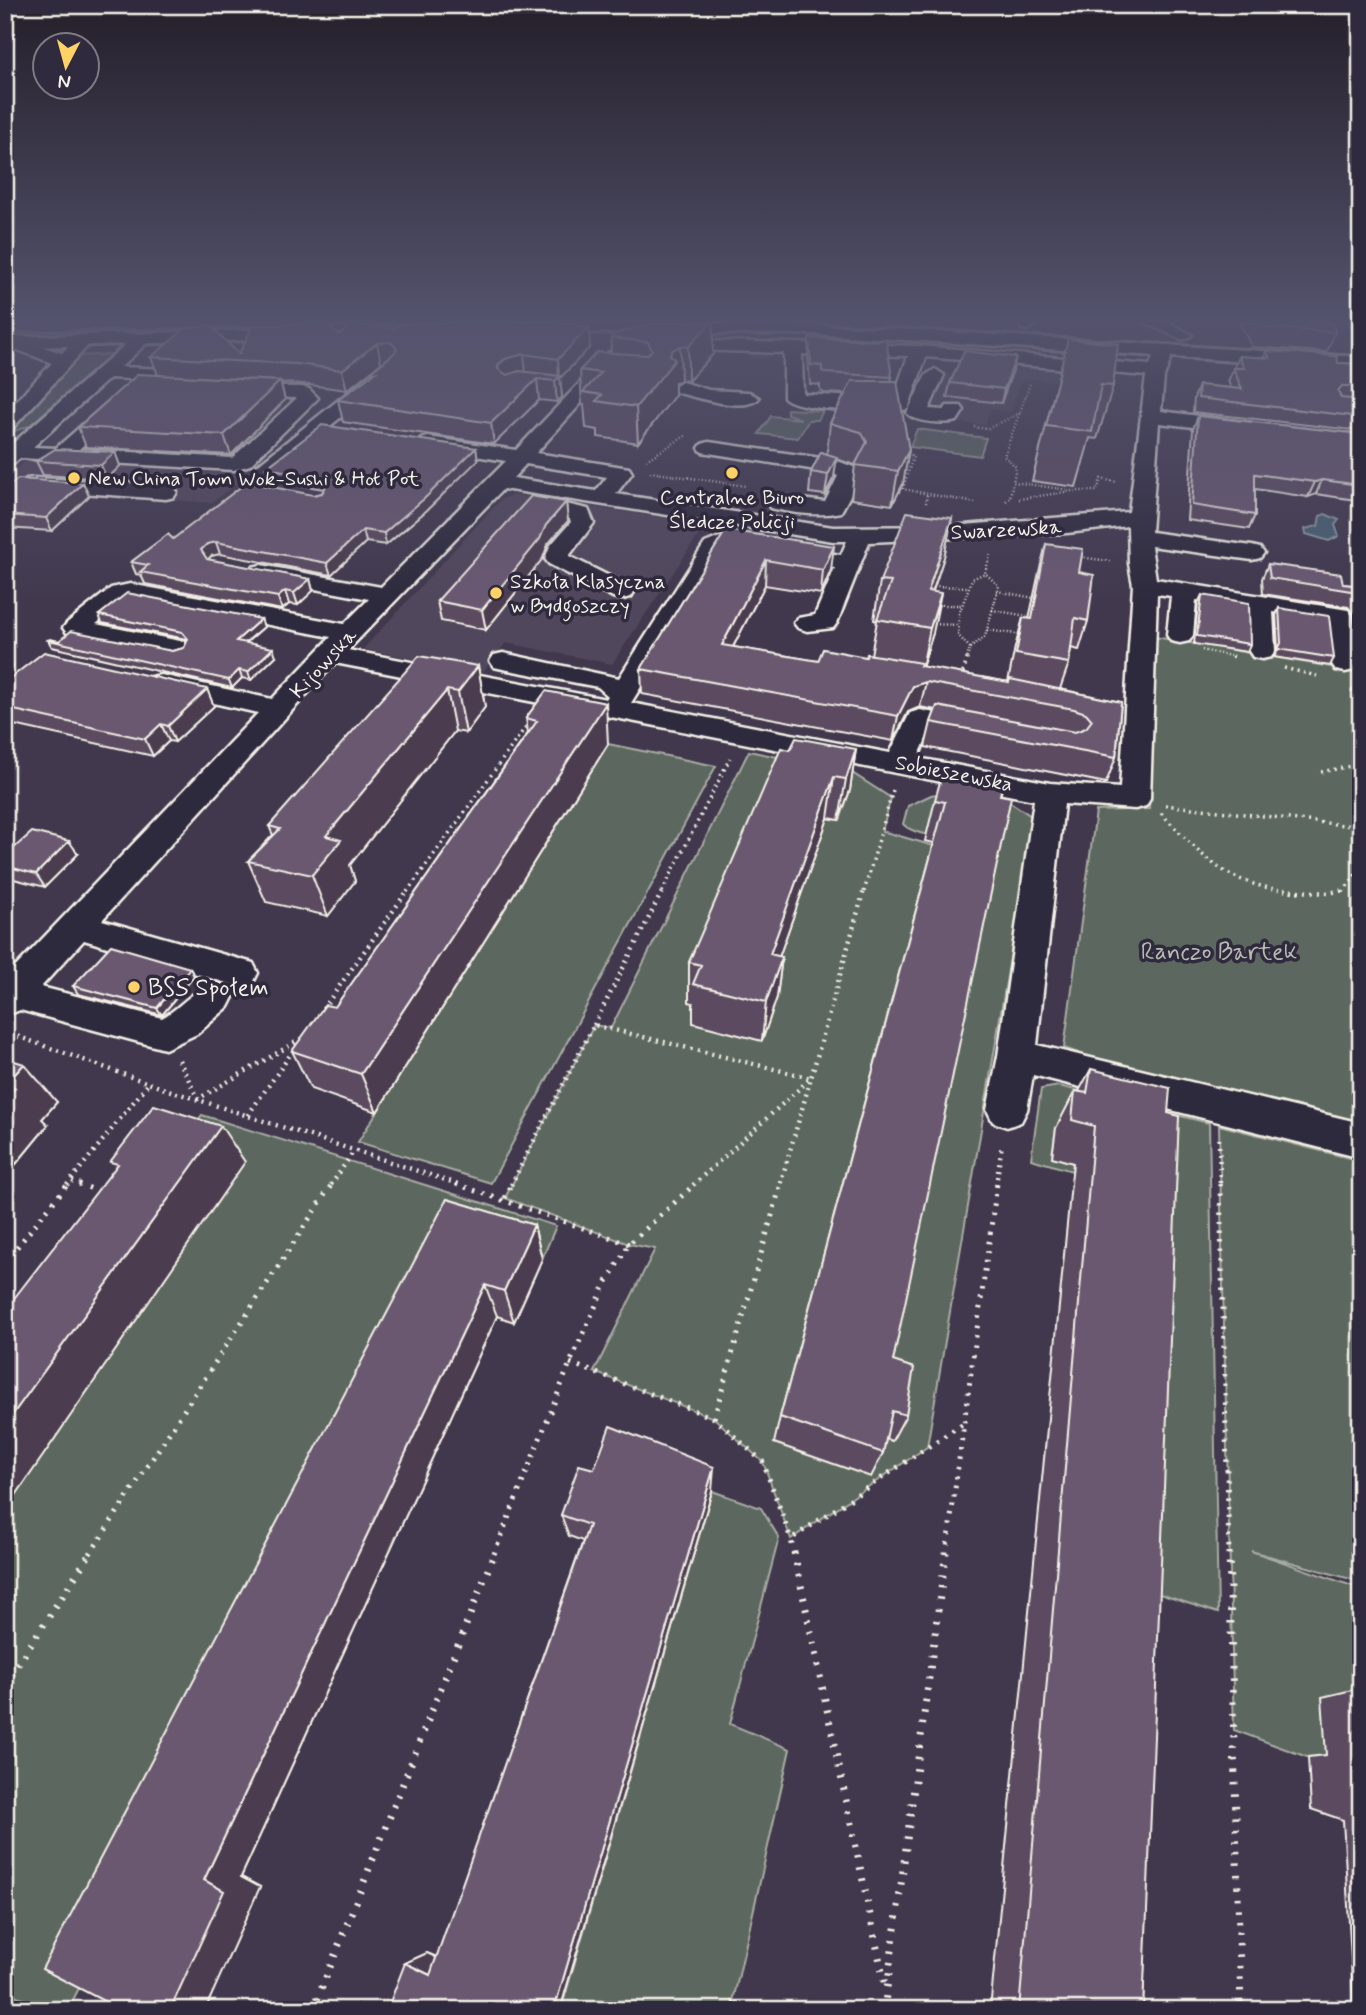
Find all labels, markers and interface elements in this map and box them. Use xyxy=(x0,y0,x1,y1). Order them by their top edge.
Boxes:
north arrow xyxy=(32,32,102,102)
text: N xyxy=(57,68,72,95)
place label: New China Town Wok-Sushi & Hot Pot xyxy=(88,465,420,493)
marker: Centralne Biuro Śledcze Policji xyxy=(724,465,740,481)
marker: New China Town Wok-Sushi & Hot Pot xyxy=(66,470,82,486)
place label: Centralne Biuro Śledcze Policji xyxy=(660,484,804,536)
street label: Swarzewska xyxy=(950,513,1063,547)
place label: Szkoła Klasyczna w Bydgoszczy xyxy=(510,568,666,622)
marker: Szkoła Klasyczna w Bydgoszczy xyxy=(488,585,504,601)
street label: Kijowska xyxy=(284,622,364,705)
street label: Sobieszewska xyxy=(893,749,1015,799)
park label: Ranczo Bartek xyxy=(1141,937,1297,968)
place label: BSS Społem xyxy=(148,973,268,1004)
marker: BSS Społem xyxy=(126,979,142,995)

